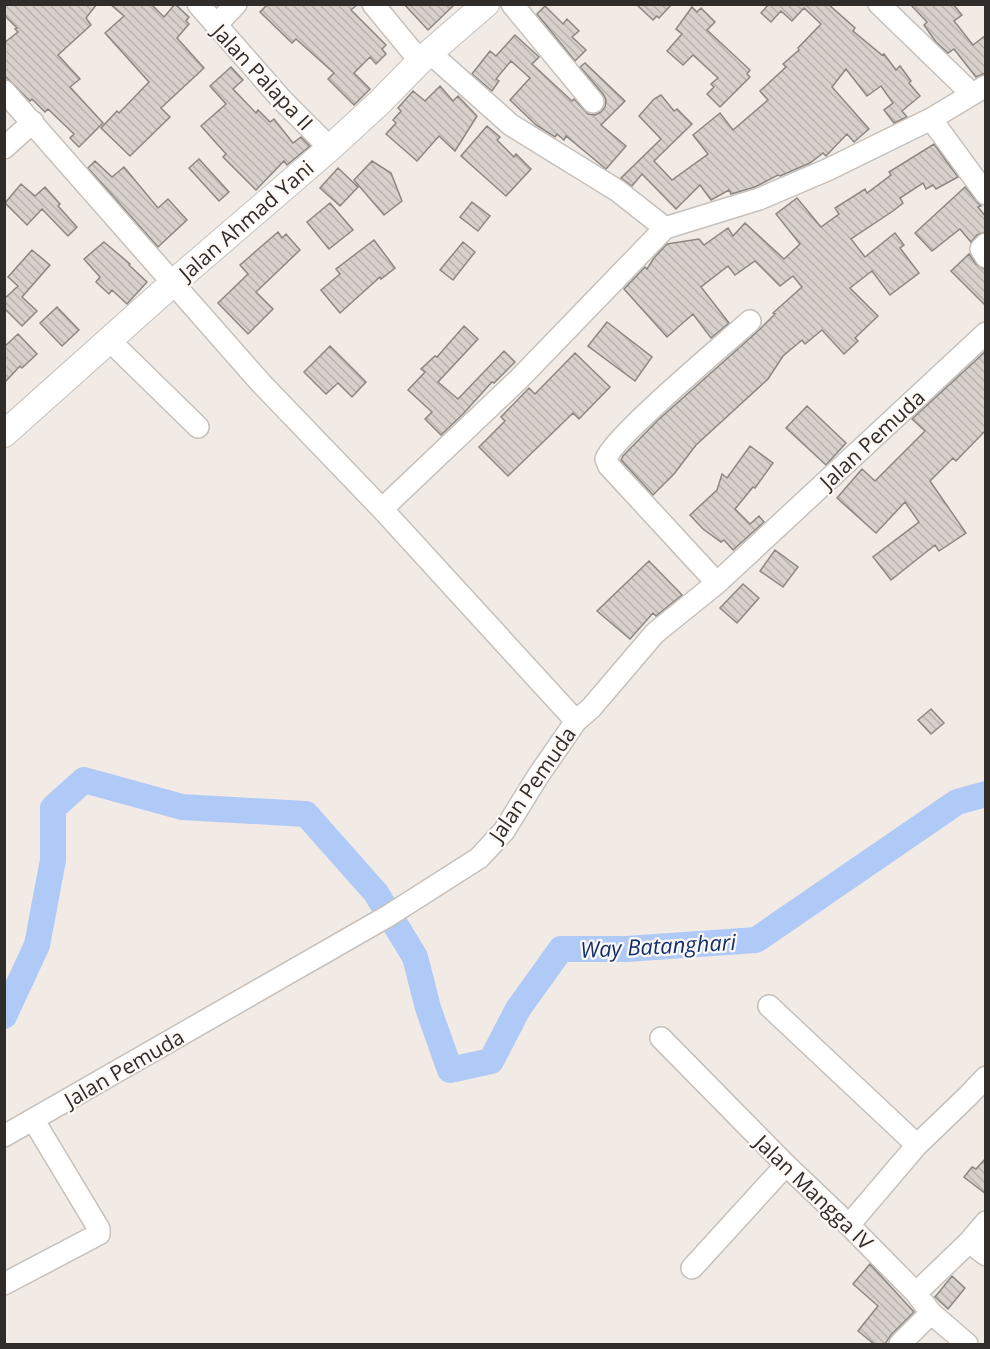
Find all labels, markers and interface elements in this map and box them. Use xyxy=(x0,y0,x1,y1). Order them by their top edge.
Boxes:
street label: Jalan Palapa II xyxy=(205,16,319,136)
street label: Jalan Ahmad Yani xyxy=(171,154,319,288)
street label: Jalan Pemuda xyxy=(812,383,931,496)
street label: Jalan Pemuda xyxy=(481,721,582,849)
water label: Way Batanghari xyxy=(579,926,737,964)
street label: Jalan Pemuda xyxy=(57,1022,189,1115)
street label: Jalan Mangga IV xyxy=(747,1127,880,1256)

